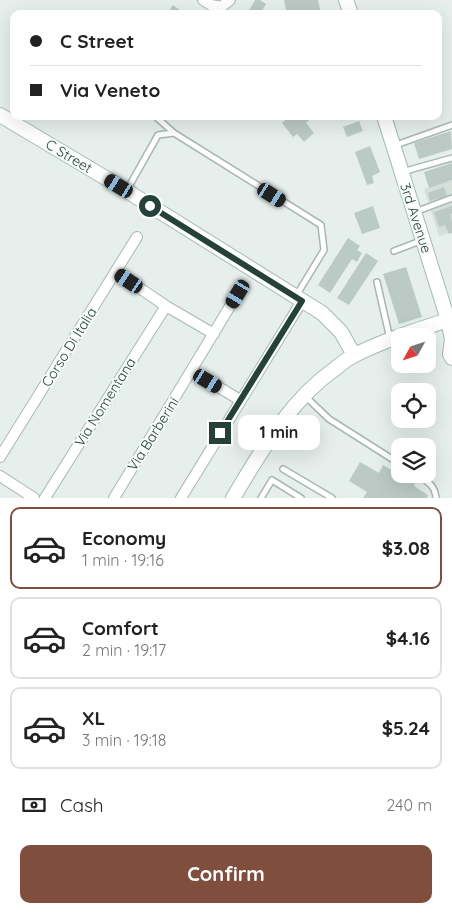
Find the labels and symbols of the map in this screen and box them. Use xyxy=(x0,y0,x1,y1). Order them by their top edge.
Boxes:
street label: C Street xyxy=(42,135,96,177)
car xyxy=(102,172,135,200)
car xyxy=(255,181,288,209)
street label: 3rd Avenue xyxy=(396,181,436,255)
route start xyxy=(139,195,161,217)
car xyxy=(112,266,145,296)
car xyxy=(223,277,252,311)
street label: Corso Di Italia xyxy=(37,304,101,390)
north arrow xyxy=(391,328,436,372)
street label: Via Nomentana xyxy=(70,354,140,450)
car xyxy=(191,367,224,395)
street label: Via Barberini xyxy=(123,394,183,474)
callout: 1 min xyxy=(238,416,320,450)
route end xyxy=(209,422,231,444)

